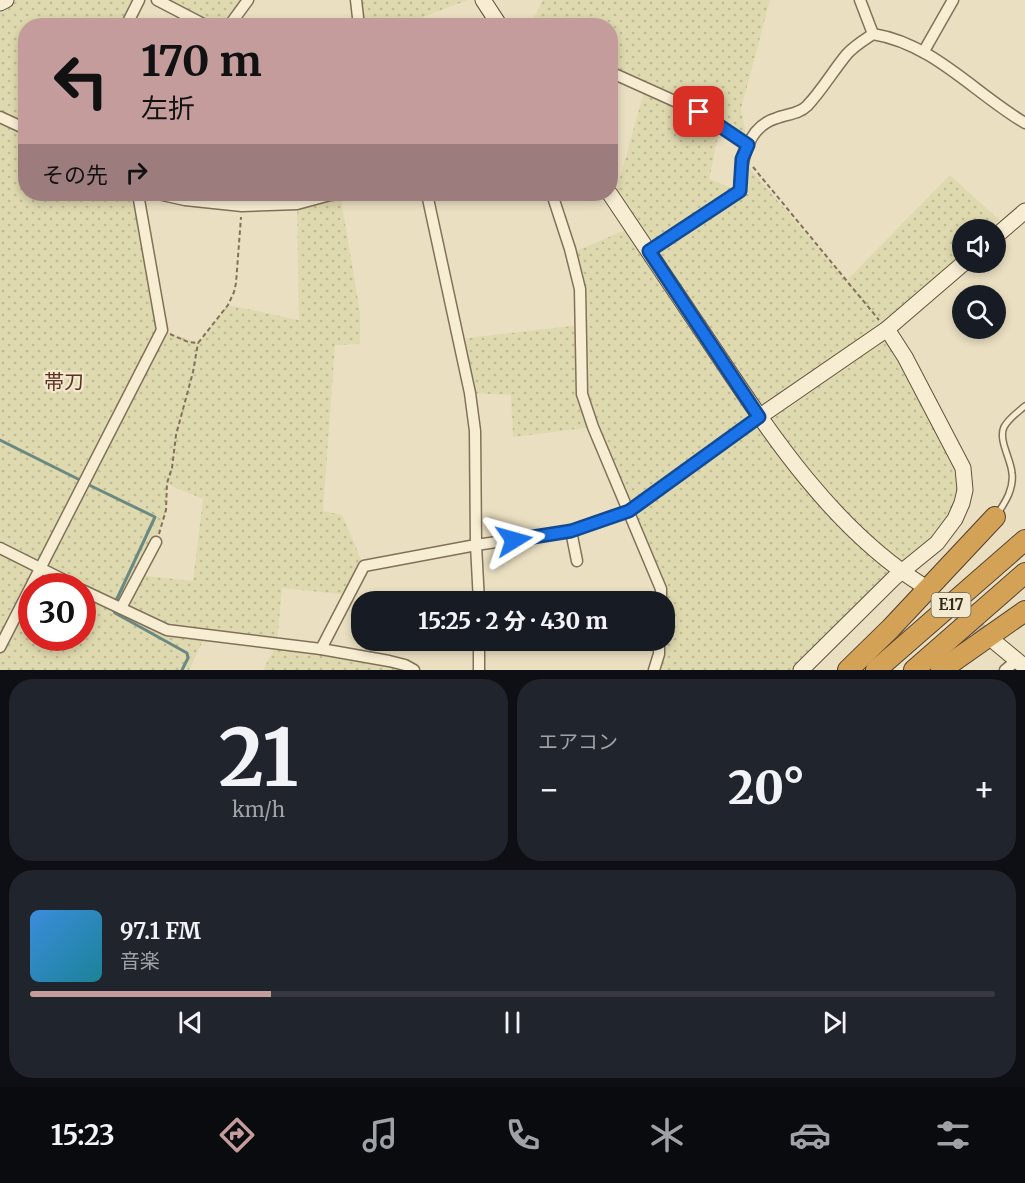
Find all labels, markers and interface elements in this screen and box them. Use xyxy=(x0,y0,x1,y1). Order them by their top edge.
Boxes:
text: 170 m xyxy=(141,35,262,87)
icon: left xyxy=(42,42,120,120)
pin xyxy=(673,86,724,137)
text: 左折 xyxy=(141,91,195,125)
icon: arrive xyxy=(682,95,715,128)
icon: right xyxy=(120,156,153,189)
text: その先 xyxy=(42,161,108,189)
map controls xyxy=(952,219,1006,339)
button: sound xyxy=(952,219,1006,273)
button: search xyxy=(952,285,1006,339)
district label: 帯刀 xyxy=(44,369,84,394)
position arrow xyxy=(482,508,546,572)
speed limit sign: 30 xyxy=(18,573,96,651)
road number: E17 xyxy=(932,593,970,617)
text: 15:25 · 2 分 · 430 m xyxy=(418,607,608,635)
text: 21 xyxy=(219,709,298,807)
text: エアコン xyxy=(538,729,618,754)
text: 20° xyxy=(728,760,805,816)
text: − xyxy=(538,769,560,810)
text: + xyxy=(973,769,995,810)
text: km/h xyxy=(232,797,285,822)
text: 97.1 FM xyxy=(120,917,201,945)
text: 音楽 xyxy=(120,948,160,973)
icon: previous xyxy=(174,1006,207,1039)
icon: pause xyxy=(496,1006,529,1039)
icon: next xyxy=(818,1006,851,1039)
icon: directions xyxy=(216,1114,258,1156)
icon: music xyxy=(359,1114,401,1156)
icon: phone xyxy=(502,1114,544,1156)
icon: climate xyxy=(646,1114,688,1156)
icon: car xyxy=(789,1114,831,1156)
icon: filters xyxy=(932,1114,974,1156)
text: 15:23 xyxy=(51,1118,115,1152)

